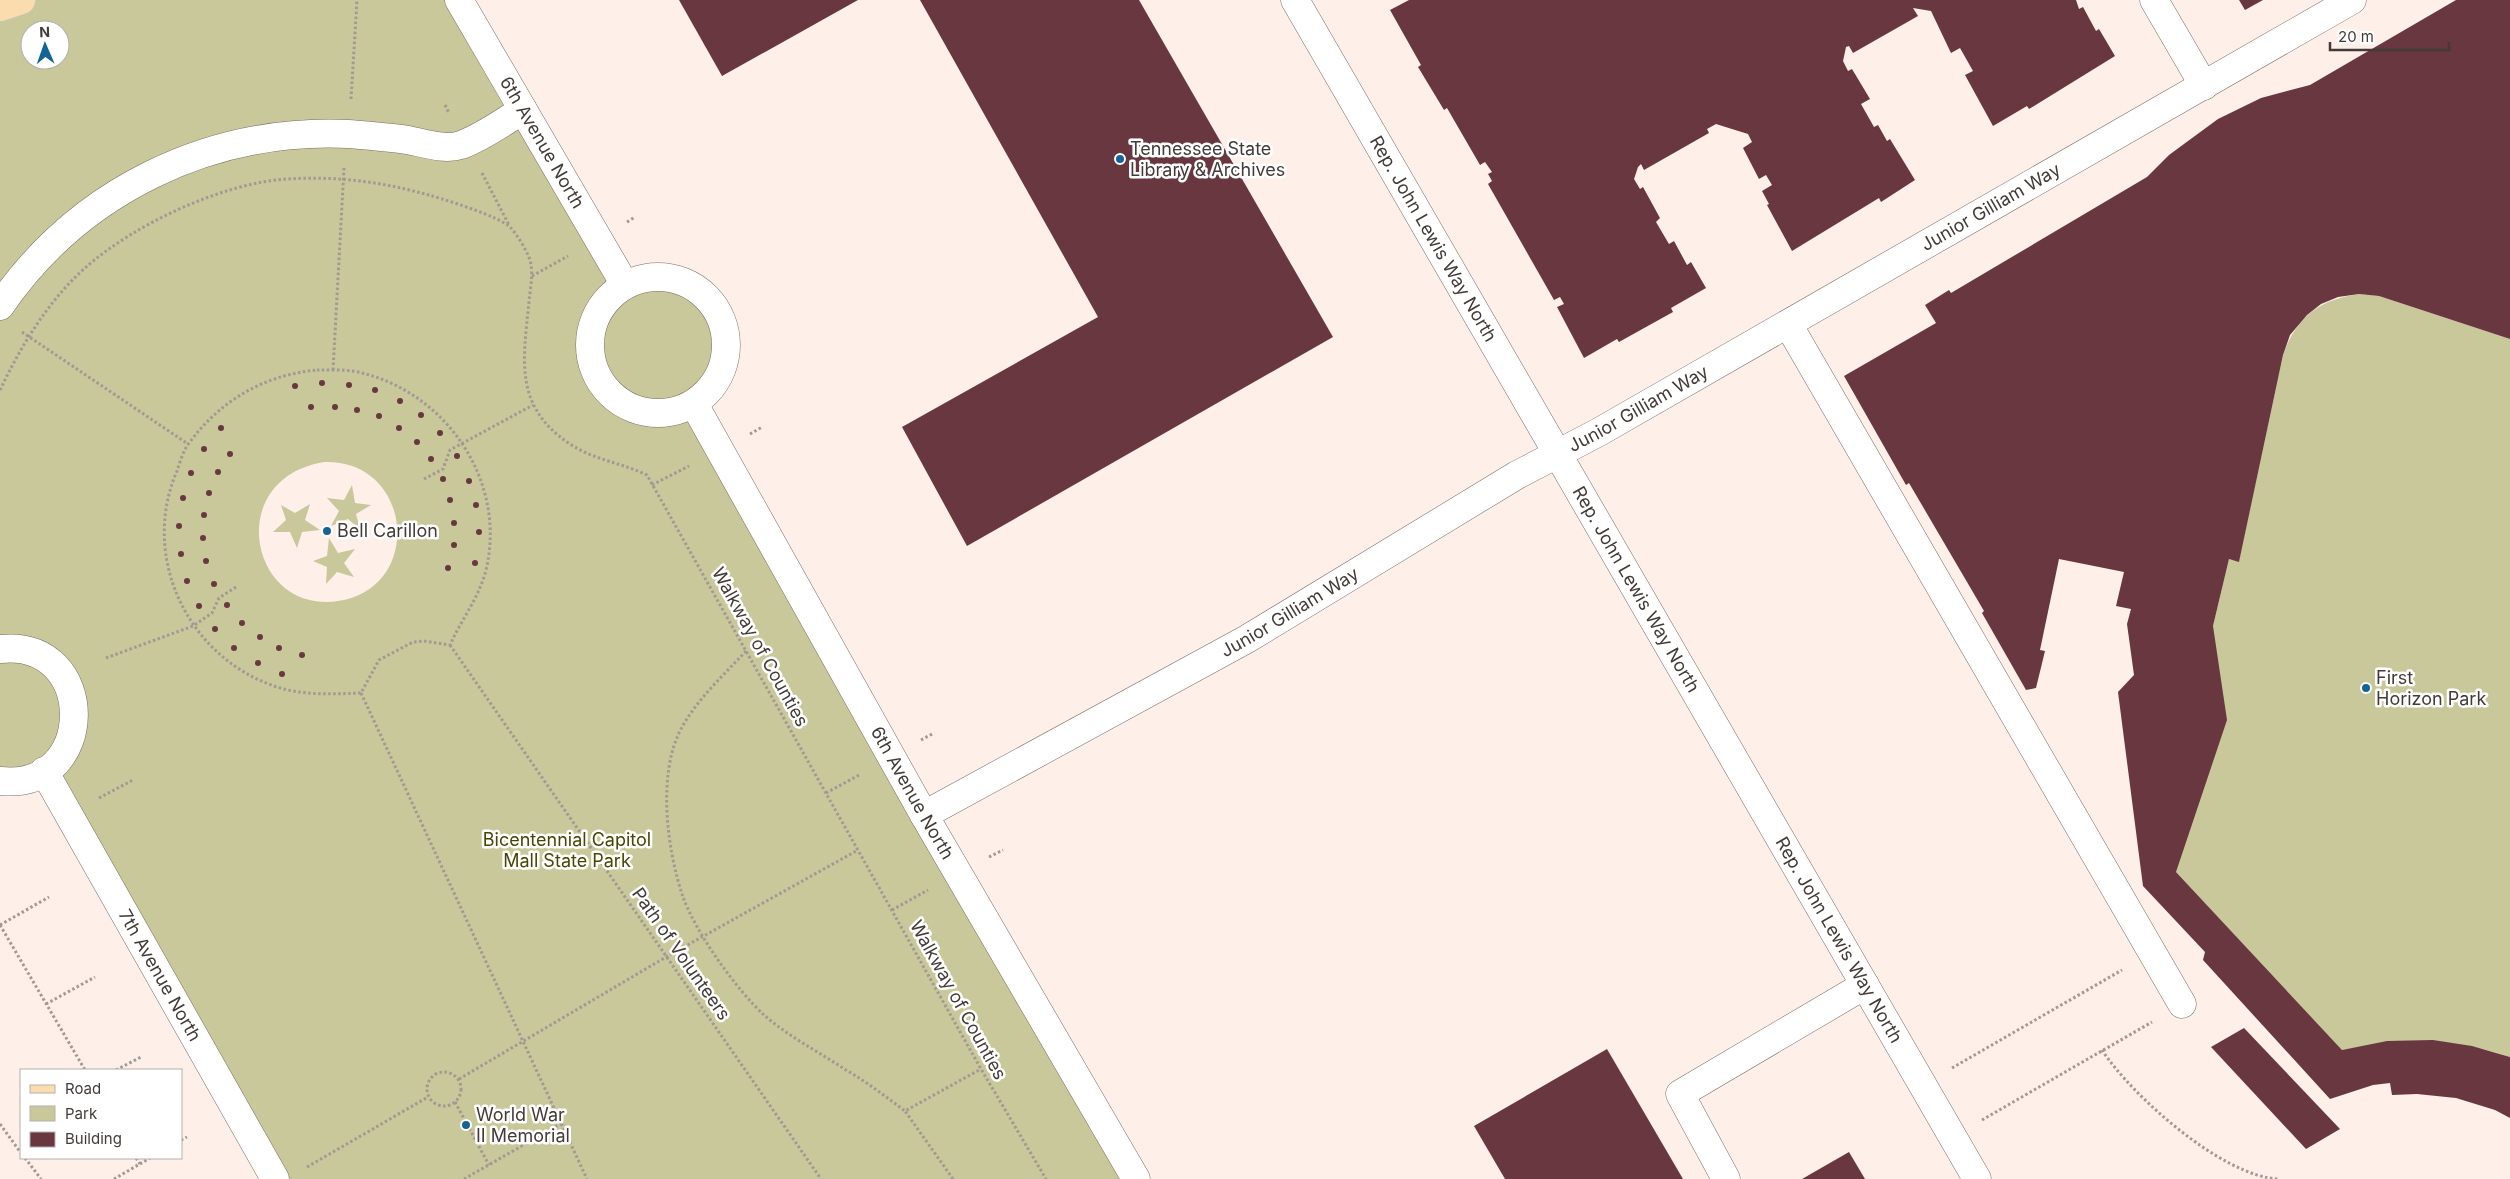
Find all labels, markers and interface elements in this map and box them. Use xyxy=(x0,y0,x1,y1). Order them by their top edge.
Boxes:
north arrow xyxy=(20,20,70,70)
scale bar xyxy=(2330,20,2449,52)
text: N xyxy=(39,23,50,40)
text: 20 m xyxy=(2338,27,2374,46)
street label: 6th Avenue North xyxy=(496,73,589,212)
street label: Rep. John Lewis Way North xyxy=(1366,132,1501,345)
place label: Tennessee State Library & Archives xyxy=(1130,138,1285,180)
marker: Tennessee State Library & Archives xyxy=(1114,153,1126,165)
street label: Junior Gilliam Way xyxy=(1917,159,2064,255)
street label: Junior Gilliam Way xyxy=(1565,361,1712,456)
street label: Rep. John Lewis Way North xyxy=(1569,483,1704,696)
place label: Bell Carillon xyxy=(337,520,438,541)
marker: Bell Carillon xyxy=(321,525,333,537)
street label: Walkway of Counties xyxy=(708,563,813,730)
street label: Junior Gilliam Way xyxy=(1217,563,1362,661)
place label: First Horizon Park xyxy=(2376,667,2486,709)
marker: First Horizon Park xyxy=(2360,682,2372,694)
street label: 6th Avenue North xyxy=(867,723,958,863)
park label: Bicentennial Capitol Mall State Park xyxy=(483,829,651,871)
street label: Rep. John Lewis Way North xyxy=(1771,833,1907,1047)
street label: Path of Volunteers xyxy=(628,884,735,1024)
street label: 7th Avenue North xyxy=(115,906,206,1045)
street label: Walkway of Counties xyxy=(906,916,1011,1083)
legend xyxy=(20,1069,182,1159)
text: Road xyxy=(65,1079,101,1098)
text: Park xyxy=(65,1104,98,1123)
place label: World War II Memorial xyxy=(476,1104,570,1146)
marker: World War II Memorial xyxy=(460,1119,472,1131)
text: Building xyxy=(65,1129,122,1148)

